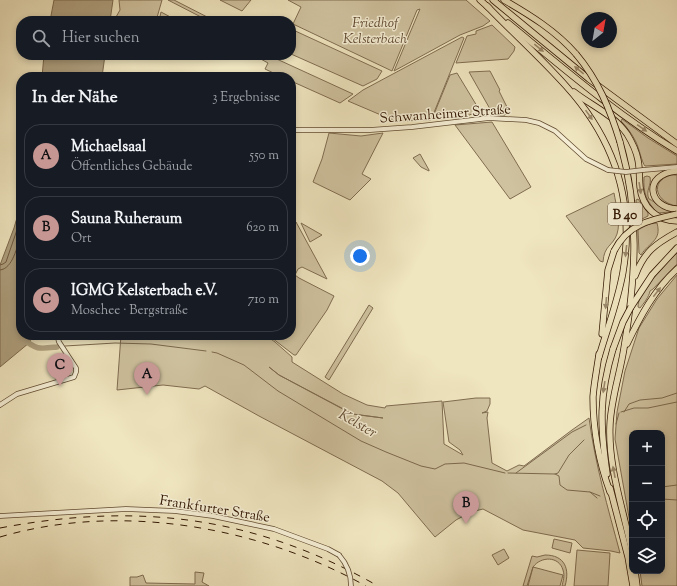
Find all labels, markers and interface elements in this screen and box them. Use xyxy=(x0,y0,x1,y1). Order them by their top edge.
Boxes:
north arrow xyxy=(581,12,617,48)
park label: Friedhof Kelsterbach xyxy=(343,14,407,50)
search box xyxy=(16,16,296,60)
icon: search xyxy=(30,27,52,49)
text: Hier suchen xyxy=(62,28,140,49)
one-way arrow xyxy=(534,44,545,53)
one-way arrow xyxy=(574,66,584,75)
text: In der Nähe xyxy=(32,86,118,110)
text: 3 Ergebnisse xyxy=(212,89,280,107)
street label: Schwanheimer Straße xyxy=(379,100,511,130)
one-way arrow xyxy=(585,109,593,120)
one-way arrow xyxy=(637,124,647,132)
text: Michaelsaal xyxy=(71,137,146,158)
text: A xyxy=(41,147,51,165)
text: 550 m xyxy=(250,147,279,165)
text: Öffentliches Gebäude xyxy=(71,158,193,176)
one-way arrow xyxy=(637,182,643,194)
road number: B 40 xyxy=(608,203,642,225)
text: Sauna Ruheraum xyxy=(71,209,182,230)
text: B xyxy=(42,219,50,237)
text: 620 m xyxy=(246,219,279,237)
text: Ort xyxy=(71,230,91,248)
one-way arrow xyxy=(622,245,629,257)
your location xyxy=(350,246,370,266)
text: IGMG Kelsterbach e.V. xyxy=(71,281,218,302)
one-way arrow xyxy=(652,286,661,297)
text: C xyxy=(41,291,51,309)
text: 710 m xyxy=(248,291,279,309)
one-way arrow xyxy=(602,297,609,309)
text: Moschee · Bergstraße xyxy=(71,302,188,320)
pin: C xyxy=(47,353,73,386)
pin: A xyxy=(134,362,160,395)
one-way arrow xyxy=(601,381,607,394)
water label: Kelster xyxy=(334,405,381,444)
map controls xyxy=(629,430,665,574)
button: + xyxy=(629,430,665,466)
one-way arrow xyxy=(610,466,616,478)
button: − xyxy=(629,466,665,502)
street label: Frankfurter Straße xyxy=(158,491,271,529)
pin: B xyxy=(453,491,479,524)
button: locate xyxy=(629,502,665,538)
button: layers xyxy=(629,538,665,574)

